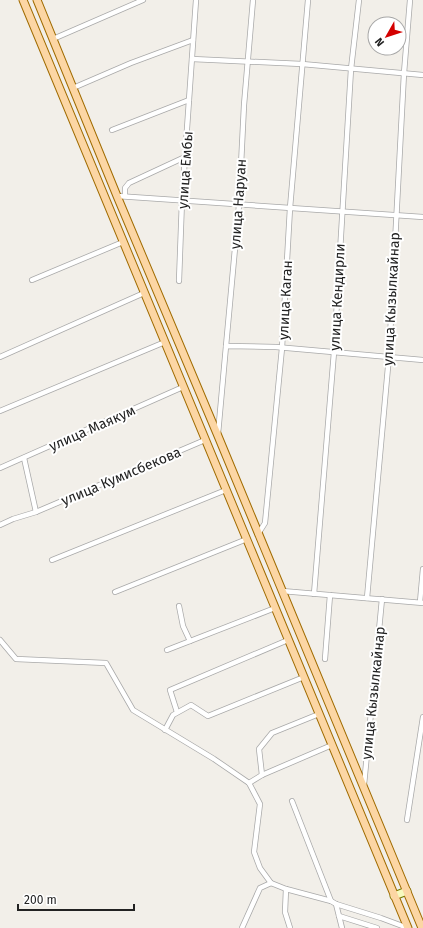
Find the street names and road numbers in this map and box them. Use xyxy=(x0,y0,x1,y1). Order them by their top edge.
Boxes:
street label: улица Ембы xyxy=(174,131,197,210)
street label: улица Наруан xyxy=(227,158,250,250)
street label: улица Кызылкайнар xyxy=(380,232,403,366)
street label: улица Кендирли xyxy=(326,243,349,351)
street label: улица Каган xyxy=(275,260,296,340)
street label: улица Маякум xyxy=(47,402,138,455)
street label: улица Кумисбекова xyxy=(59,444,184,509)
street label: улица Кызылкайнар xyxy=(358,626,389,761)

